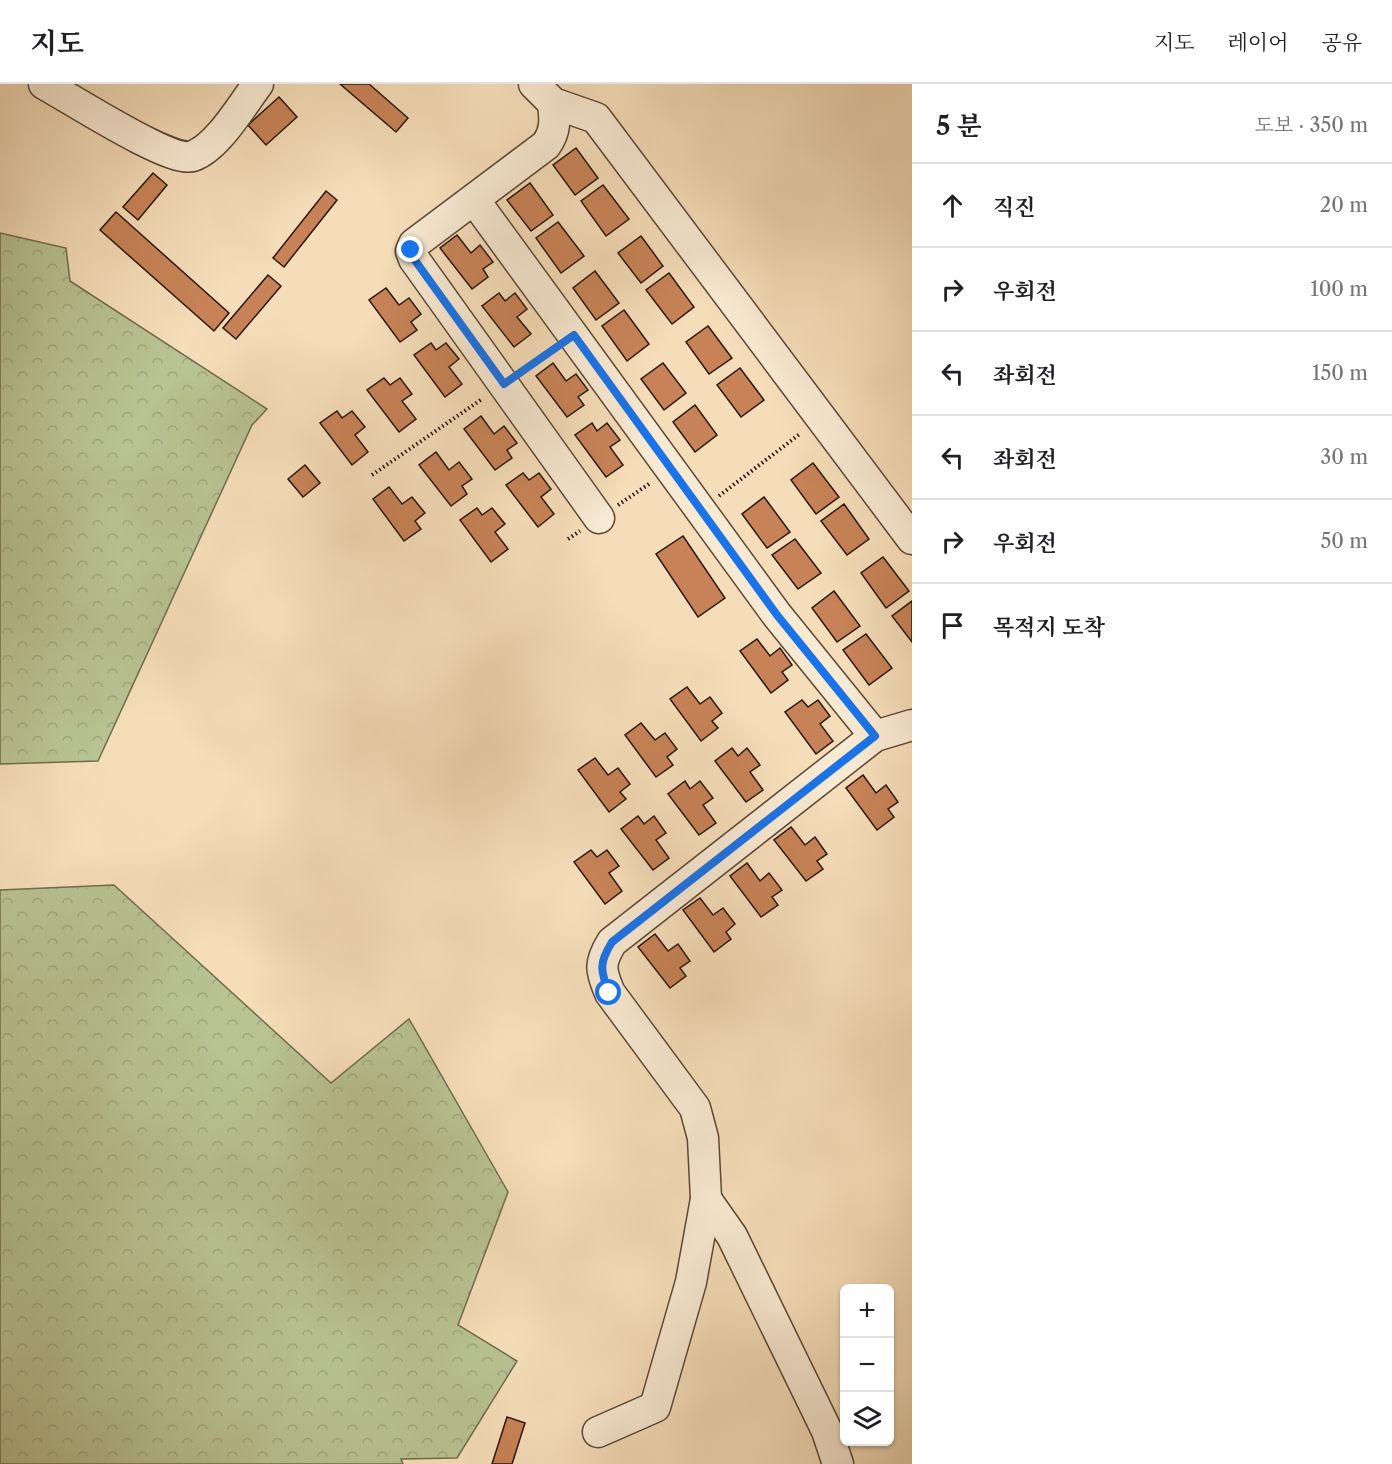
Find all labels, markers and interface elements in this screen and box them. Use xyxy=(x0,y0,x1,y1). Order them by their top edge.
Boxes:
text: 지도 xyxy=(30,26,84,60)
text: 지도 xyxy=(1154,30,1195,55)
text: 레이어 xyxy=(1228,30,1288,55)
text: 공유 xyxy=(1321,30,1362,55)
text: 5 분 xyxy=(936,110,982,142)
text: 도보 · 350 m xyxy=(1255,113,1368,137)
icon: ahead xyxy=(936,189,969,222)
text: 20 m xyxy=(1320,193,1368,217)
text: 직진 xyxy=(993,194,1036,221)
route end xyxy=(397,236,423,262)
icon: right xyxy=(936,273,969,306)
text: 100 m xyxy=(1310,277,1368,301)
text: 우회전 xyxy=(993,278,1057,305)
icon: left xyxy=(936,357,969,390)
text: 150 m xyxy=(1312,361,1368,385)
text: 좌회전 xyxy=(993,362,1057,389)
icon: left xyxy=(936,441,969,474)
text: 30 m xyxy=(1320,445,1368,469)
text: 좌회전 xyxy=(993,446,1057,473)
icon: right xyxy=(936,525,969,558)
text: 50 m xyxy=(1321,529,1368,553)
text: 우회전 xyxy=(993,530,1057,557)
icon: arrive xyxy=(936,609,969,642)
text: 목적지 도착 xyxy=(993,614,1105,641)
route start xyxy=(595,979,621,1005)
map controls xyxy=(840,1284,894,1446)
button: + xyxy=(840,1284,894,1338)
button: − xyxy=(840,1338,894,1392)
button: layers xyxy=(840,1392,894,1446)

